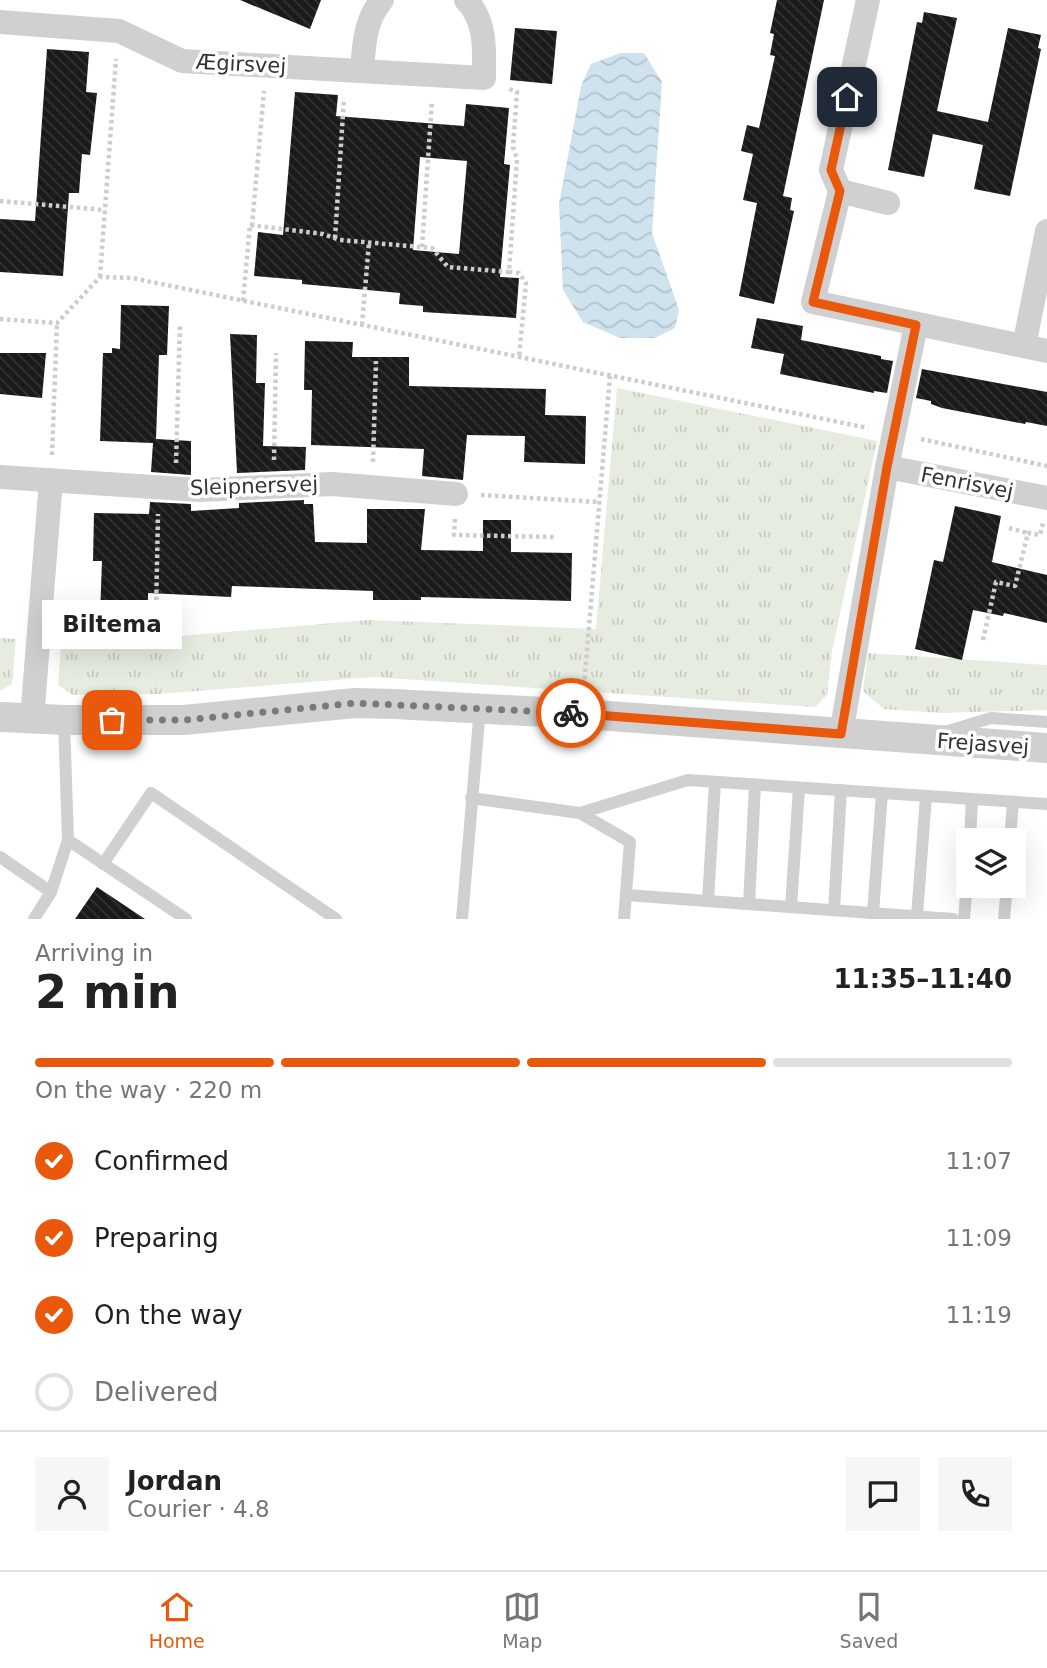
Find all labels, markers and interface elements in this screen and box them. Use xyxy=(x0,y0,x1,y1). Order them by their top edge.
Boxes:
street label: Ægirsvej xyxy=(195,50,287,78)
pin xyxy=(817,67,877,127)
icon: home xyxy=(828,78,866,116)
street label: Fenrisvej xyxy=(919,462,1015,504)
street label: Sleipnersvej xyxy=(189,472,319,500)
callout: Biltema xyxy=(42,601,182,650)
text: Biltema xyxy=(62,611,162,637)
courier xyxy=(536,678,606,748)
pin xyxy=(82,690,142,750)
icon: bike xyxy=(552,694,590,732)
icon: bag xyxy=(93,701,131,739)
street label: Frejasvej xyxy=(936,729,1030,759)
map controls xyxy=(956,828,1026,898)
button: layers xyxy=(956,828,1026,898)
text: Arriving in xyxy=(35,940,153,966)
text: 11:35–11:40 xyxy=(833,964,1012,994)
text: 2 min xyxy=(35,965,179,1019)
text: On the way · 220 m xyxy=(35,1077,262,1103)
icon: check xyxy=(35,1142,73,1180)
text: Confirmed xyxy=(94,1146,229,1176)
text: 11:07 xyxy=(946,1148,1012,1174)
icon: check xyxy=(35,1219,73,1257)
text: Preparing xyxy=(94,1223,219,1253)
text: 11:09 xyxy=(946,1225,1012,1251)
icon: check xyxy=(35,1296,73,1334)
text: On the way xyxy=(94,1300,243,1330)
text: 11:19 xyxy=(946,1302,1012,1328)
text: Delivered xyxy=(94,1377,218,1407)
button: person xyxy=(35,1457,109,1531)
button: chat xyxy=(846,1457,920,1531)
button: phone xyxy=(938,1457,1012,1531)
text: Jordan xyxy=(127,1466,222,1496)
text: Courier · 4.8 xyxy=(127,1496,270,1522)
tab: Home xyxy=(149,1588,205,1652)
tab: Map xyxy=(502,1588,542,1652)
tab: Saved xyxy=(840,1588,898,1652)

